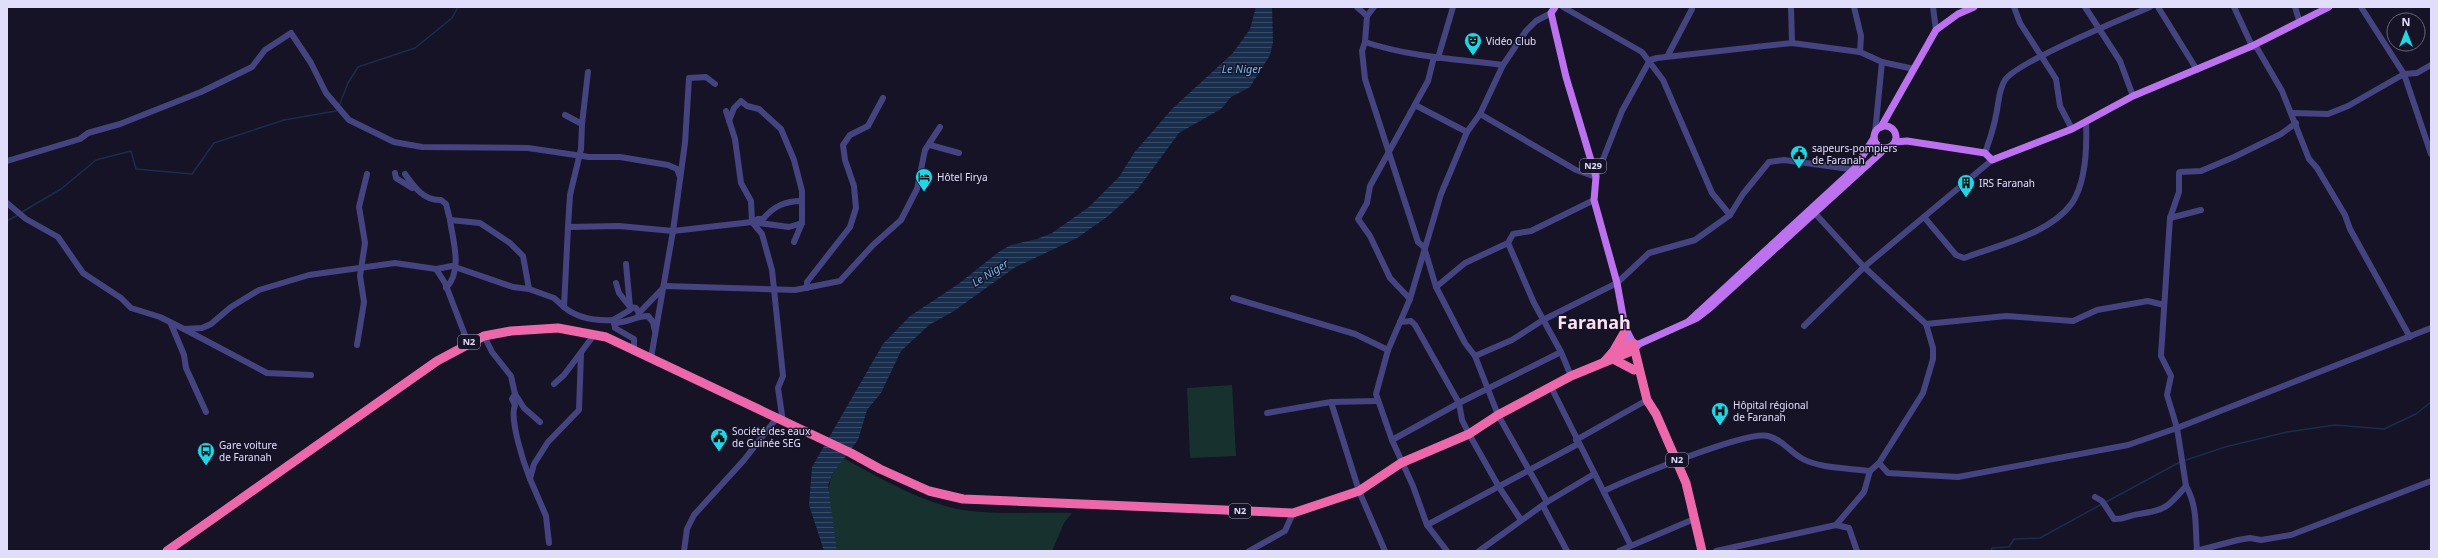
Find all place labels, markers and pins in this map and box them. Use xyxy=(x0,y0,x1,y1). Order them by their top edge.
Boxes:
theatre icon: Vidéo Club xyxy=(1463,31,1483,56)
place label: Vidéo Club xyxy=(1486,34,1536,48)
place label: sapeurs-pompiers de Faranah xyxy=(1812,141,1898,167)
public building icon: sapeurs-pompiers de Faranah xyxy=(1789,144,1809,169)
hotel icon: Hôtel Firya xyxy=(914,167,934,192)
place label: Hôtel Firya xyxy=(937,170,988,184)
building icon: IRS Faranah xyxy=(1956,173,1976,198)
place label: IRS Faranah xyxy=(1979,176,2035,190)
place label: Hôpital régional de Faranah xyxy=(1733,398,1808,424)
hospital icon: Hôpital régional de Faranah xyxy=(1710,401,1730,426)
place label: Société des eaux de Guinée SEG xyxy=(732,424,811,450)
public building icon: Société des eaux de Guinée SEG xyxy=(709,427,729,452)
place label: Gare voiture de Faranah xyxy=(219,438,277,464)
bus stop icon: Gare voiture de Faranah xyxy=(196,441,216,466)

